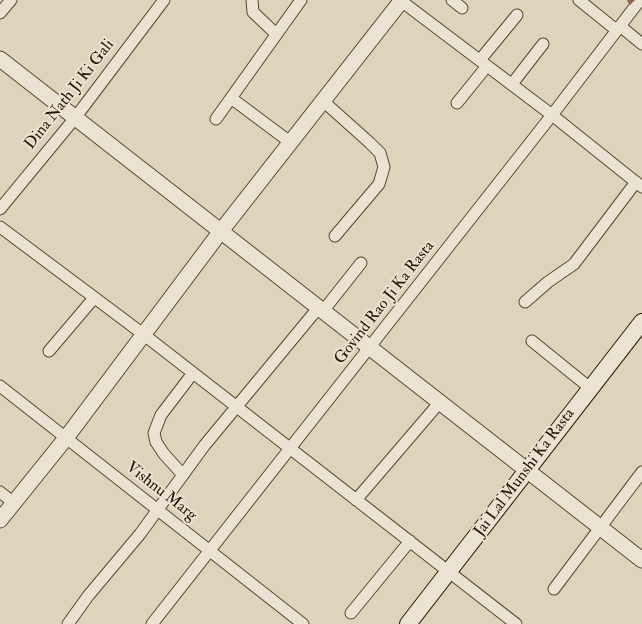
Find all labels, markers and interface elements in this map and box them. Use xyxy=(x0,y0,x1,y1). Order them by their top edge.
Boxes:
street label: Dina Nath Ji Ki Gali xyxy=(21,36,119,154)
street label: Govind Rao Ji Ka Rasta xyxy=(331,238,439,368)
street label: Jai Lal Munshi Ka Rasta xyxy=(471,405,579,541)
street label: Vishnu Marg xyxy=(122,458,200,526)

